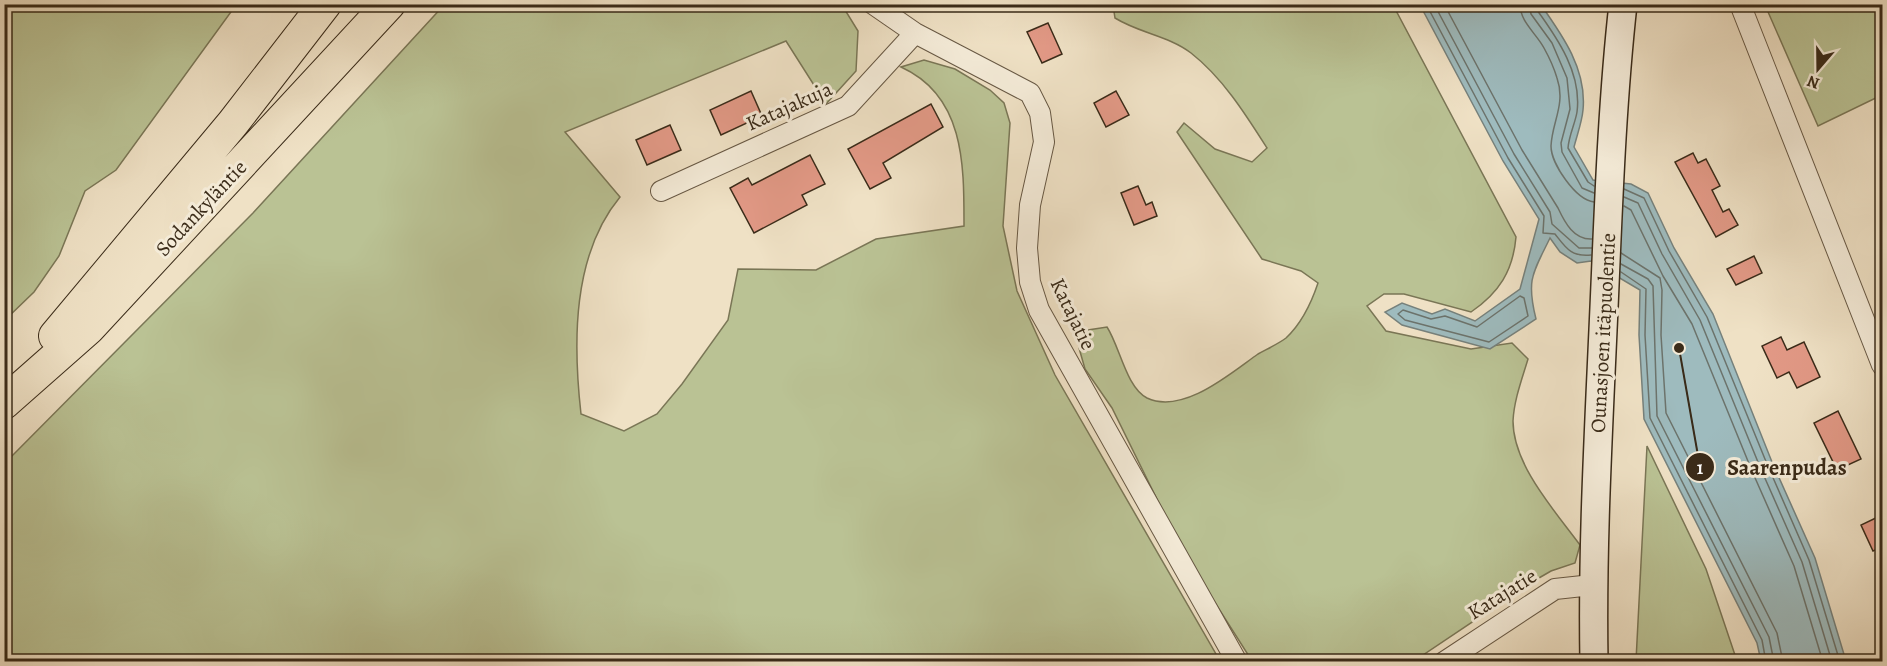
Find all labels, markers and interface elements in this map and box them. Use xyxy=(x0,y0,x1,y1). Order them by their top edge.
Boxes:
north arrow xyxy=(1788,39,1848,99)
text: N xyxy=(1804,70,1822,94)
street label: Katajakuja xyxy=(742,75,837,137)
street label: Sodankyläntie xyxy=(149,154,253,262)
street label: Ounasjoen itäpuolentie xyxy=(1584,232,1622,434)
street label: Katajatie xyxy=(1044,273,1102,355)
callout: Saarenpudas xyxy=(1685,447,1858,487)
text: Saarenpudas xyxy=(1727,453,1847,483)
text: 1 xyxy=(1697,456,1704,480)
street label: Katajatie xyxy=(1462,562,1542,626)

